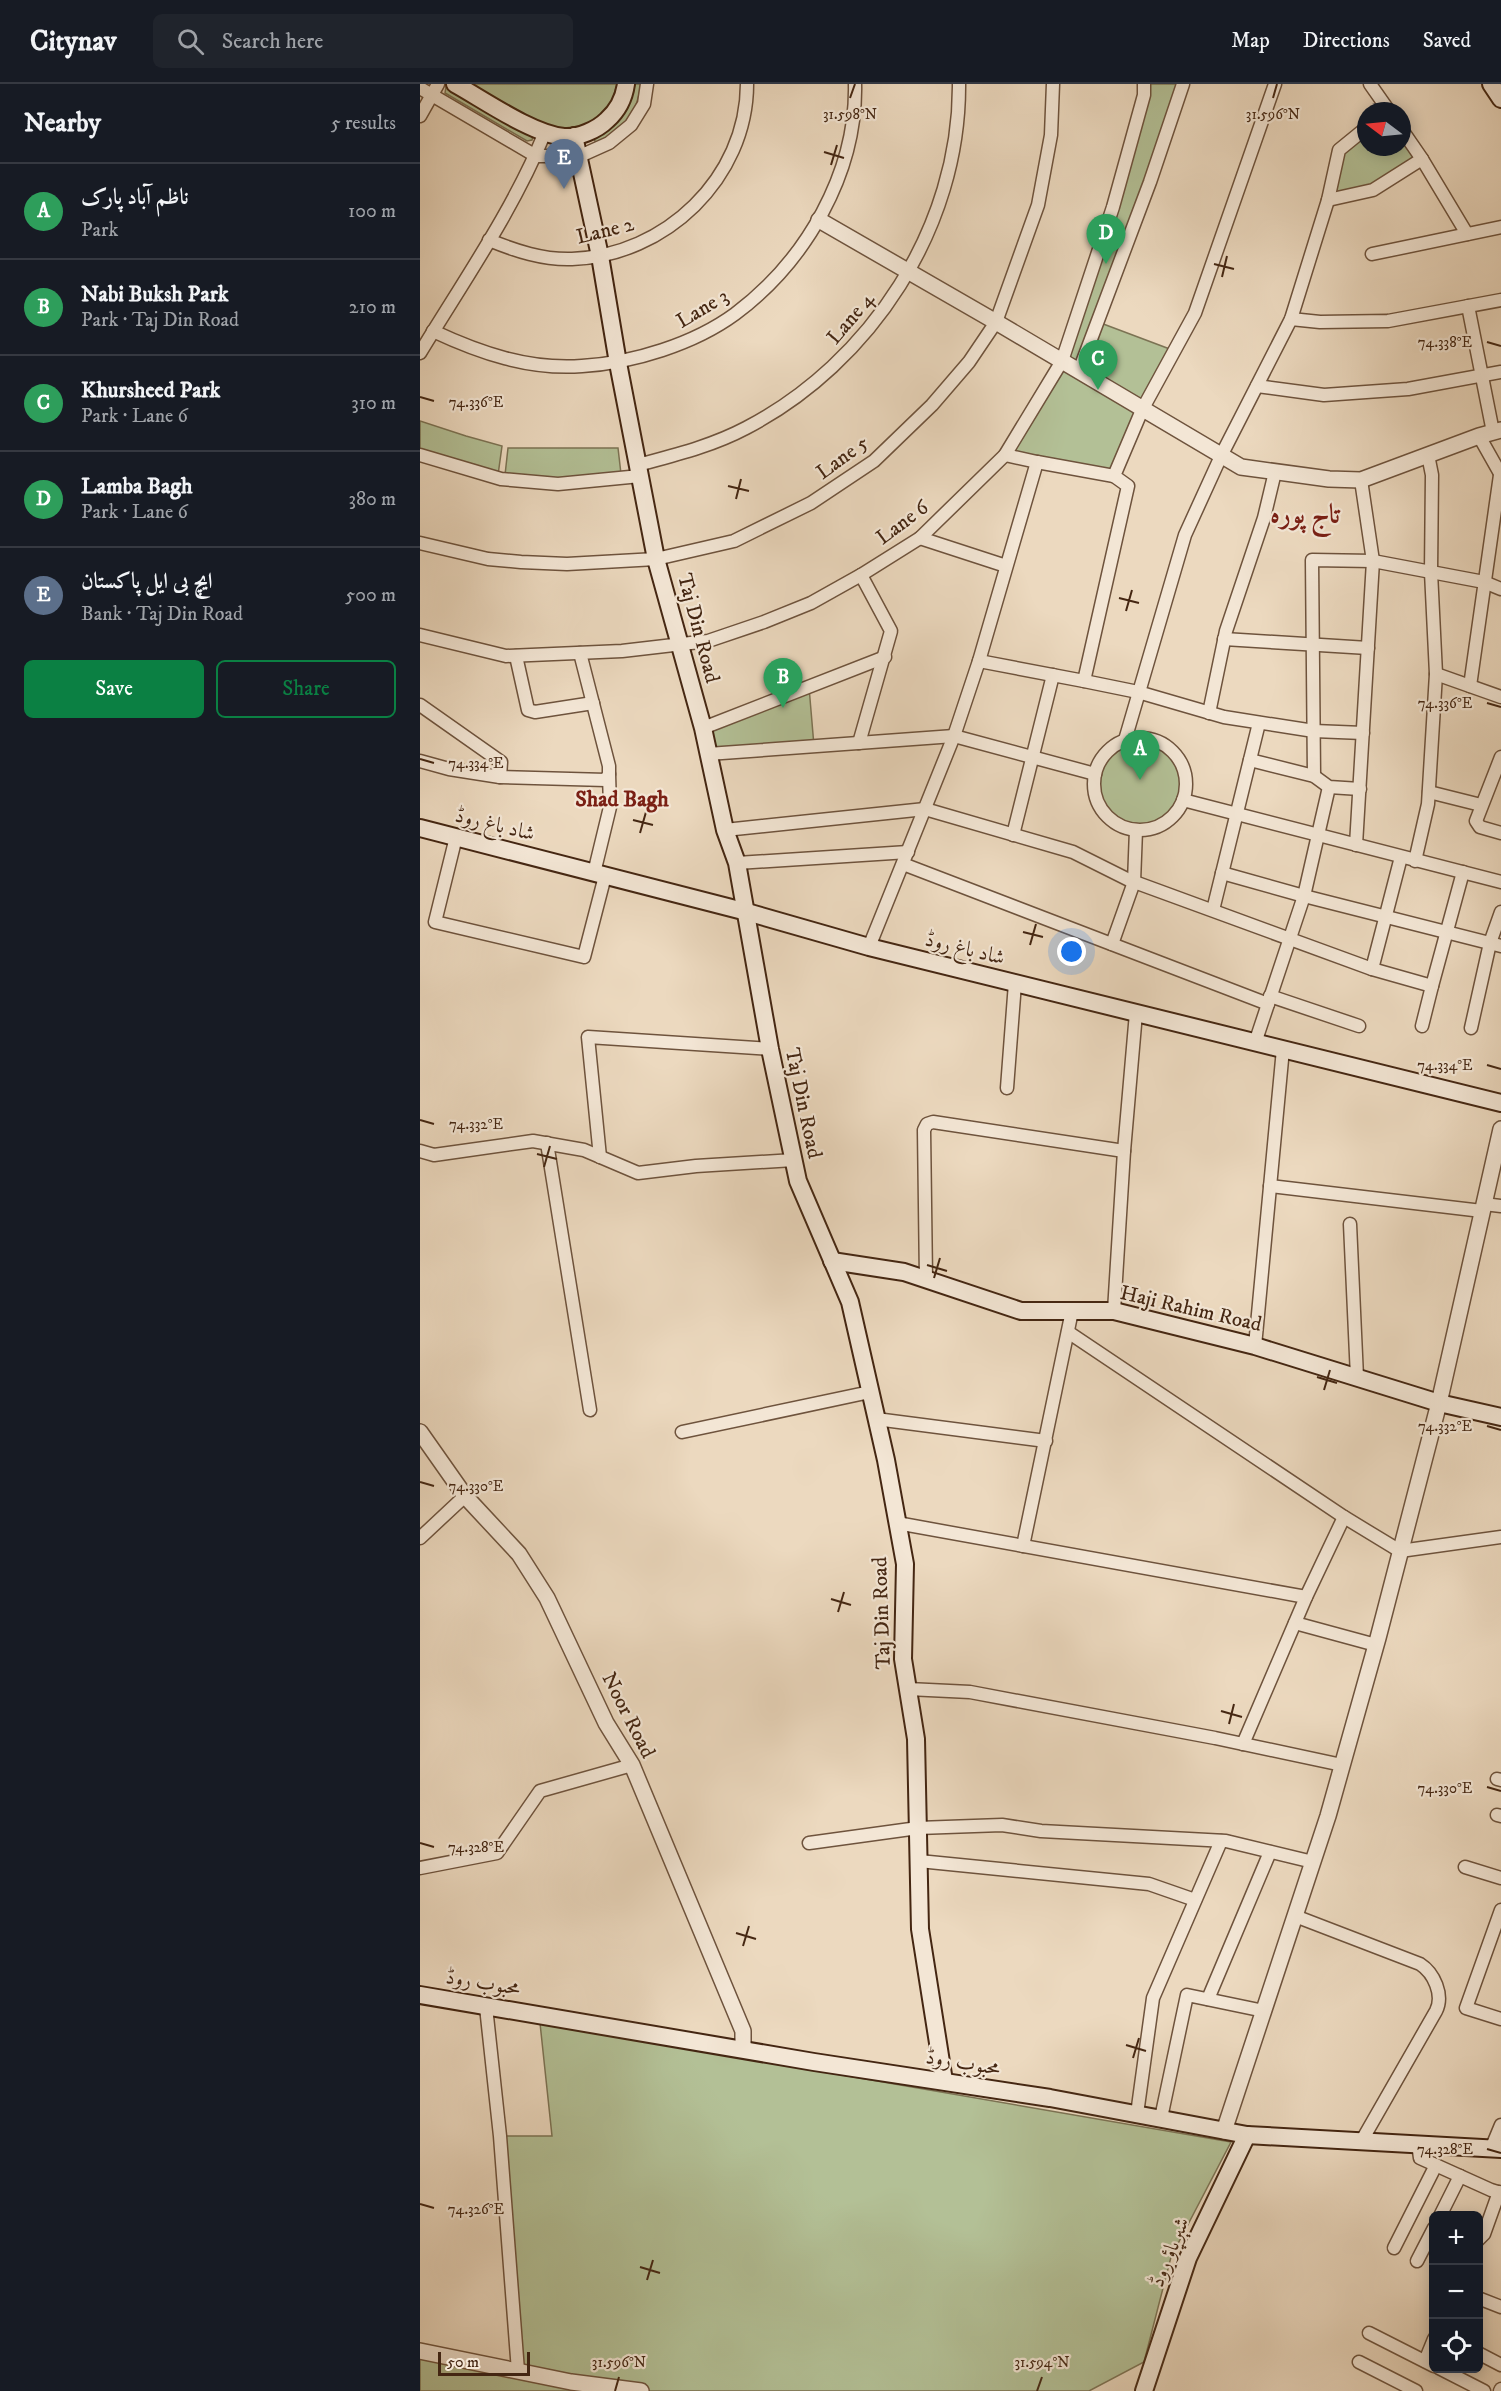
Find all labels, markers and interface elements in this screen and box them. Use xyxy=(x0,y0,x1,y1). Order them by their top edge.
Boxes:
search box xyxy=(153,14,573,68)
text: Citynav xyxy=(30,24,117,59)
icon: search xyxy=(174,25,207,58)
text: Search here xyxy=(222,28,323,55)
text: Map xyxy=(1231,28,1270,54)
text: Directions xyxy=(1303,28,1390,54)
text: Saved xyxy=(1423,28,1471,54)
north arrow xyxy=(1357,102,1411,156)
text: 31.598°N xyxy=(823,105,877,124)
text: 31.596°N xyxy=(1246,105,1300,124)
text: Nearby xyxy=(24,107,101,140)
text: 5 results xyxy=(331,111,396,136)
pin: E xyxy=(544,140,584,189)
text: ناظم آباد پارک xyxy=(81,184,189,211)
text: A xyxy=(37,199,50,224)
text: 100 m xyxy=(348,199,396,224)
street label: Lane 2 xyxy=(574,211,637,251)
pin: D xyxy=(1086,214,1126,264)
text: Park xyxy=(81,218,118,243)
text: Nabi Buksh Park xyxy=(81,281,229,308)
street label: Lane 3 xyxy=(672,283,733,334)
street label: Lane 4 xyxy=(821,287,881,350)
text: B xyxy=(37,295,50,320)
text: 210 m xyxy=(349,295,396,320)
text: Park · Taj Din Road xyxy=(81,308,239,333)
text: 74.338°E xyxy=(1418,333,1473,352)
pin: C xyxy=(1078,340,1118,390)
text: Khursheed Park xyxy=(81,377,221,404)
text: C xyxy=(37,391,50,416)
text: 310 m xyxy=(351,391,396,416)
text: 74.336°E xyxy=(449,393,504,412)
text: Park · Lane 6 xyxy=(81,404,188,429)
street label: Lane 5 xyxy=(811,430,874,486)
text: Lamba Bagh xyxy=(81,473,193,500)
text: D xyxy=(36,487,51,512)
text: 380 m xyxy=(348,487,396,512)
street label: Lane 6 xyxy=(871,494,935,551)
district label: تاج پورہ xyxy=(1270,498,1341,538)
text: Park · Lane 6 xyxy=(81,500,188,525)
text: ایچ بی ایل پاکستان xyxy=(81,568,213,595)
street label: Taj Din Road xyxy=(671,571,725,686)
text: E xyxy=(36,583,51,608)
text: 500 m xyxy=(345,583,396,608)
text: Bank · Taj Din Road xyxy=(81,602,243,627)
pin: B xyxy=(764,658,802,708)
button: Save xyxy=(24,660,204,718)
button: Share xyxy=(216,660,396,718)
text: 74.336°E xyxy=(1418,694,1473,713)
pin: A xyxy=(1120,730,1160,780)
text: 74.334°E xyxy=(448,754,504,773)
district label: Shad Bagh xyxy=(575,786,669,813)
street label: شاد باغ روڈ xyxy=(451,802,537,851)
street label: شاد باغ روڈ xyxy=(921,926,1007,975)
your location xyxy=(1057,937,1086,966)
street label: Taj Din Road xyxy=(779,1045,828,1161)
text: 74.334°E xyxy=(1417,1056,1473,1075)
text: 74.332°E xyxy=(449,1115,503,1134)
street label: Haji Rahim Road xyxy=(1117,1280,1265,1338)
text: 74.332°E xyxy=(1418,1417,1472,1436)
text: 74.330°E xyxy=(449,1477,504,1496)
street label: Taj Din Road xyxy=(867,1556,897,1670)
street label: Noor Road xyxy=(595,1668,661,1763)
text: 74.330°E xyxy=(1418,1779,1473,1798)
text: 74.328°E xyxy=(448,1838,504,1857)
street label: محبوب روڈ xyxy=(444,1964,522,2002)
street label: محبوب روڈ xyxy=(924,2044,1002,2082)
text: 74.328°E xyxy=(1417,2140,1473,2159)
text: 74.326°E xyxy=(448,2200,505,2219)
map controls xyxy=(1429,2211,1483,2373)
button: + xyxy=(1429,2211,1483,2265)
street label: شېرپاؤ روڈ xyxy=(1144,2214,1197,2292)
button: − xyxy=(1429,2265,1483,2319)
button: locate xyxy=(1429,2319,1483,2373)
scale bar xyxy=(438,2349,530,2376)
text: 50 m xyxy=(447,2352,479,2372)
text: 31.596°N xyxy=(592,2353,646,2372)
text: 31.594°N xyxy=(1014,2353,1070,2372)

